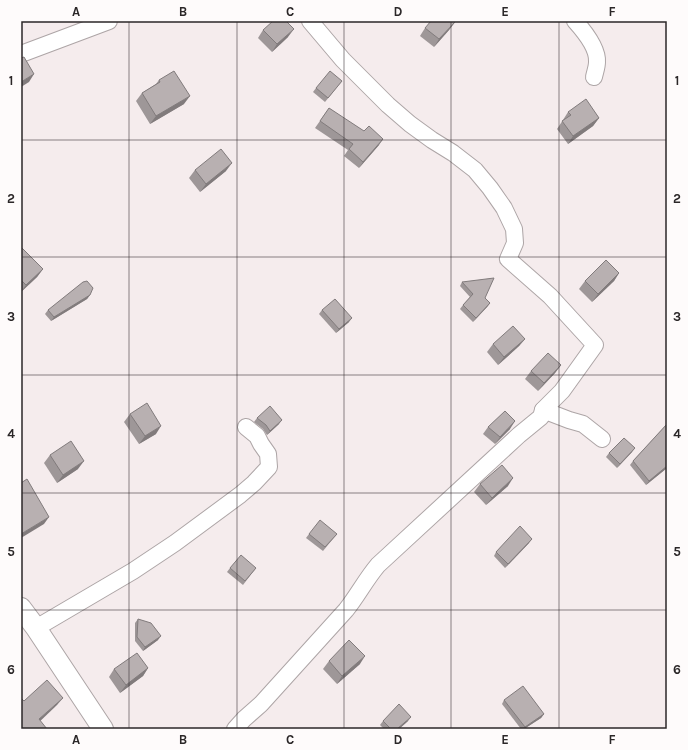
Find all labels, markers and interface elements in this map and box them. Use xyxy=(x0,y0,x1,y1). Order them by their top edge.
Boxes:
text: A xyxy=(72,4,80,19)
text: B xyxy=(179,4,187,19)
text: C xyxy=(286,4,294,19)
text: D xyxy=(394,4,403,19)
text: E xyxy=(501,4,509,19)
text: F xyxy=(608,4,616,19)
text: 1 xyxy=(9,73,13,88)
text: 1 xyxy=(675,73,679,88)
text: 2 xyxy=(7,191,15,206)
text: 2 xyxy=(673,191,681,206)
text: 3 xyxy=(7,309,15,324)
text: 3 xyxy=(673,309,681,324)
text: 4 xyxy=(7,426,15,441)
text: 4 xyxy=(673,426,681,441)
text: 5 xyxy=(7,544,15,559)
text: 5 xyxy=(673,544,681,559)
text: 6 xyxy=(7,662,15,677)
text: 6 xyxy=(673,662,681,677)
text: A xyxy=(72,732,80,747)
text: B xyxy=(179,732,187,747)
text: C xyxy=(286,732,294,747)
text: D xyxy=(394,732,403,747)
text: E xyxy=(501,732,509,747)
text: F xyxy=(608,732,616,747)

